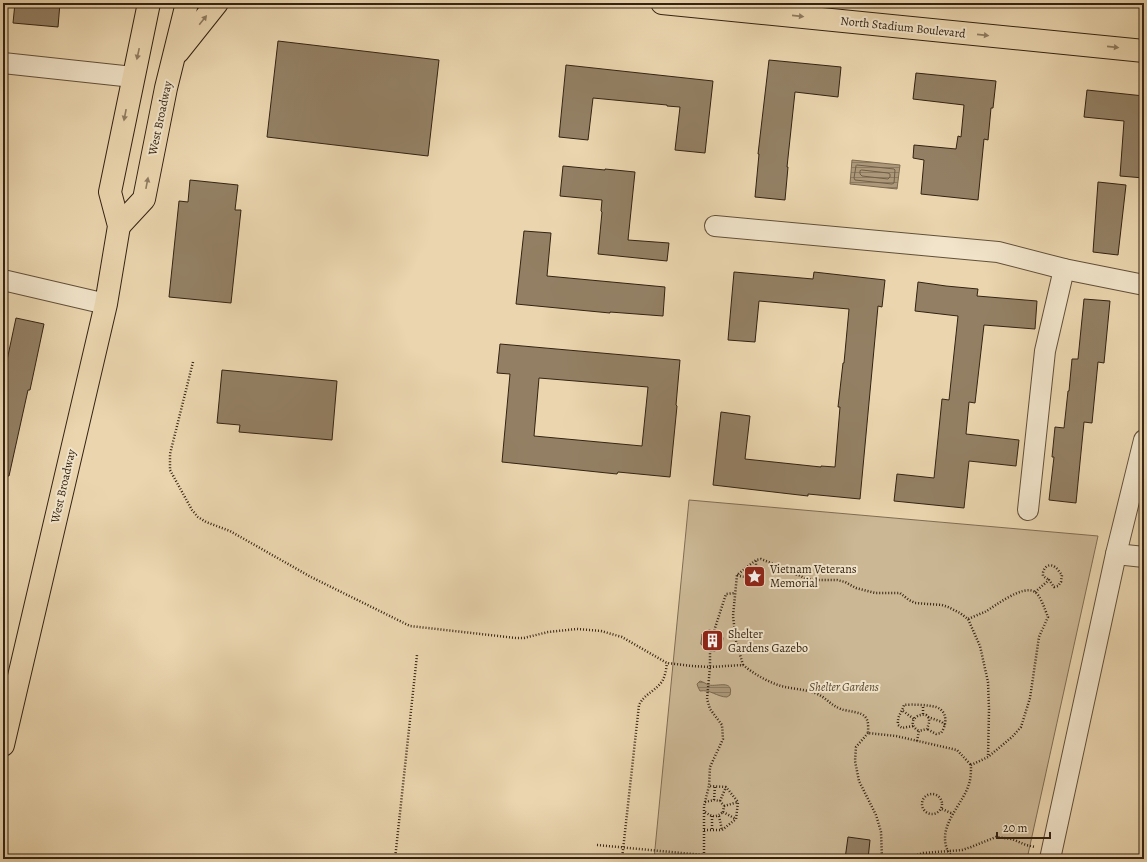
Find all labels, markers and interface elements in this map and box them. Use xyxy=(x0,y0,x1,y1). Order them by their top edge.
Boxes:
street label: North Stadium Boulevard xyxy=(840,12,967,42)
one-way arrow xyxy=(792,13,804,20)
one-way arrow xyxy=(199,15,208,26)
one-way arrow xyxy=(977,31,989,38)
one-way arrow xyxy=(1107,44,1119,51)
one-way arrow xyxy=(134,47,140,60)
street label: West Broadway xyxy=(144,79,176,157)
one-way arrow xyxy=(122,109,128,122)
one-way arrow xyxy=(144,177,150,189)
street label: West Broadway xyxy=(47,447,79,525)
place label: Vietnam Veterans Memorial xyxy=(769,561,857,591)
place icon: Vietnam Veterans Memorial xyxy=(742,563,768,589)
place label: Shelter Gardens Gazebo xyxy=(728,626,808,656)
building icon: Shelter Gardens Gazebo xyxy=(699,628,725,654)
park label: Shelter Gardens xyxy=(809,679,879,695)
scale bar xyxy=(997,814,1050,840)
text: 20 m xyxy=(1003,820,1027,836)

